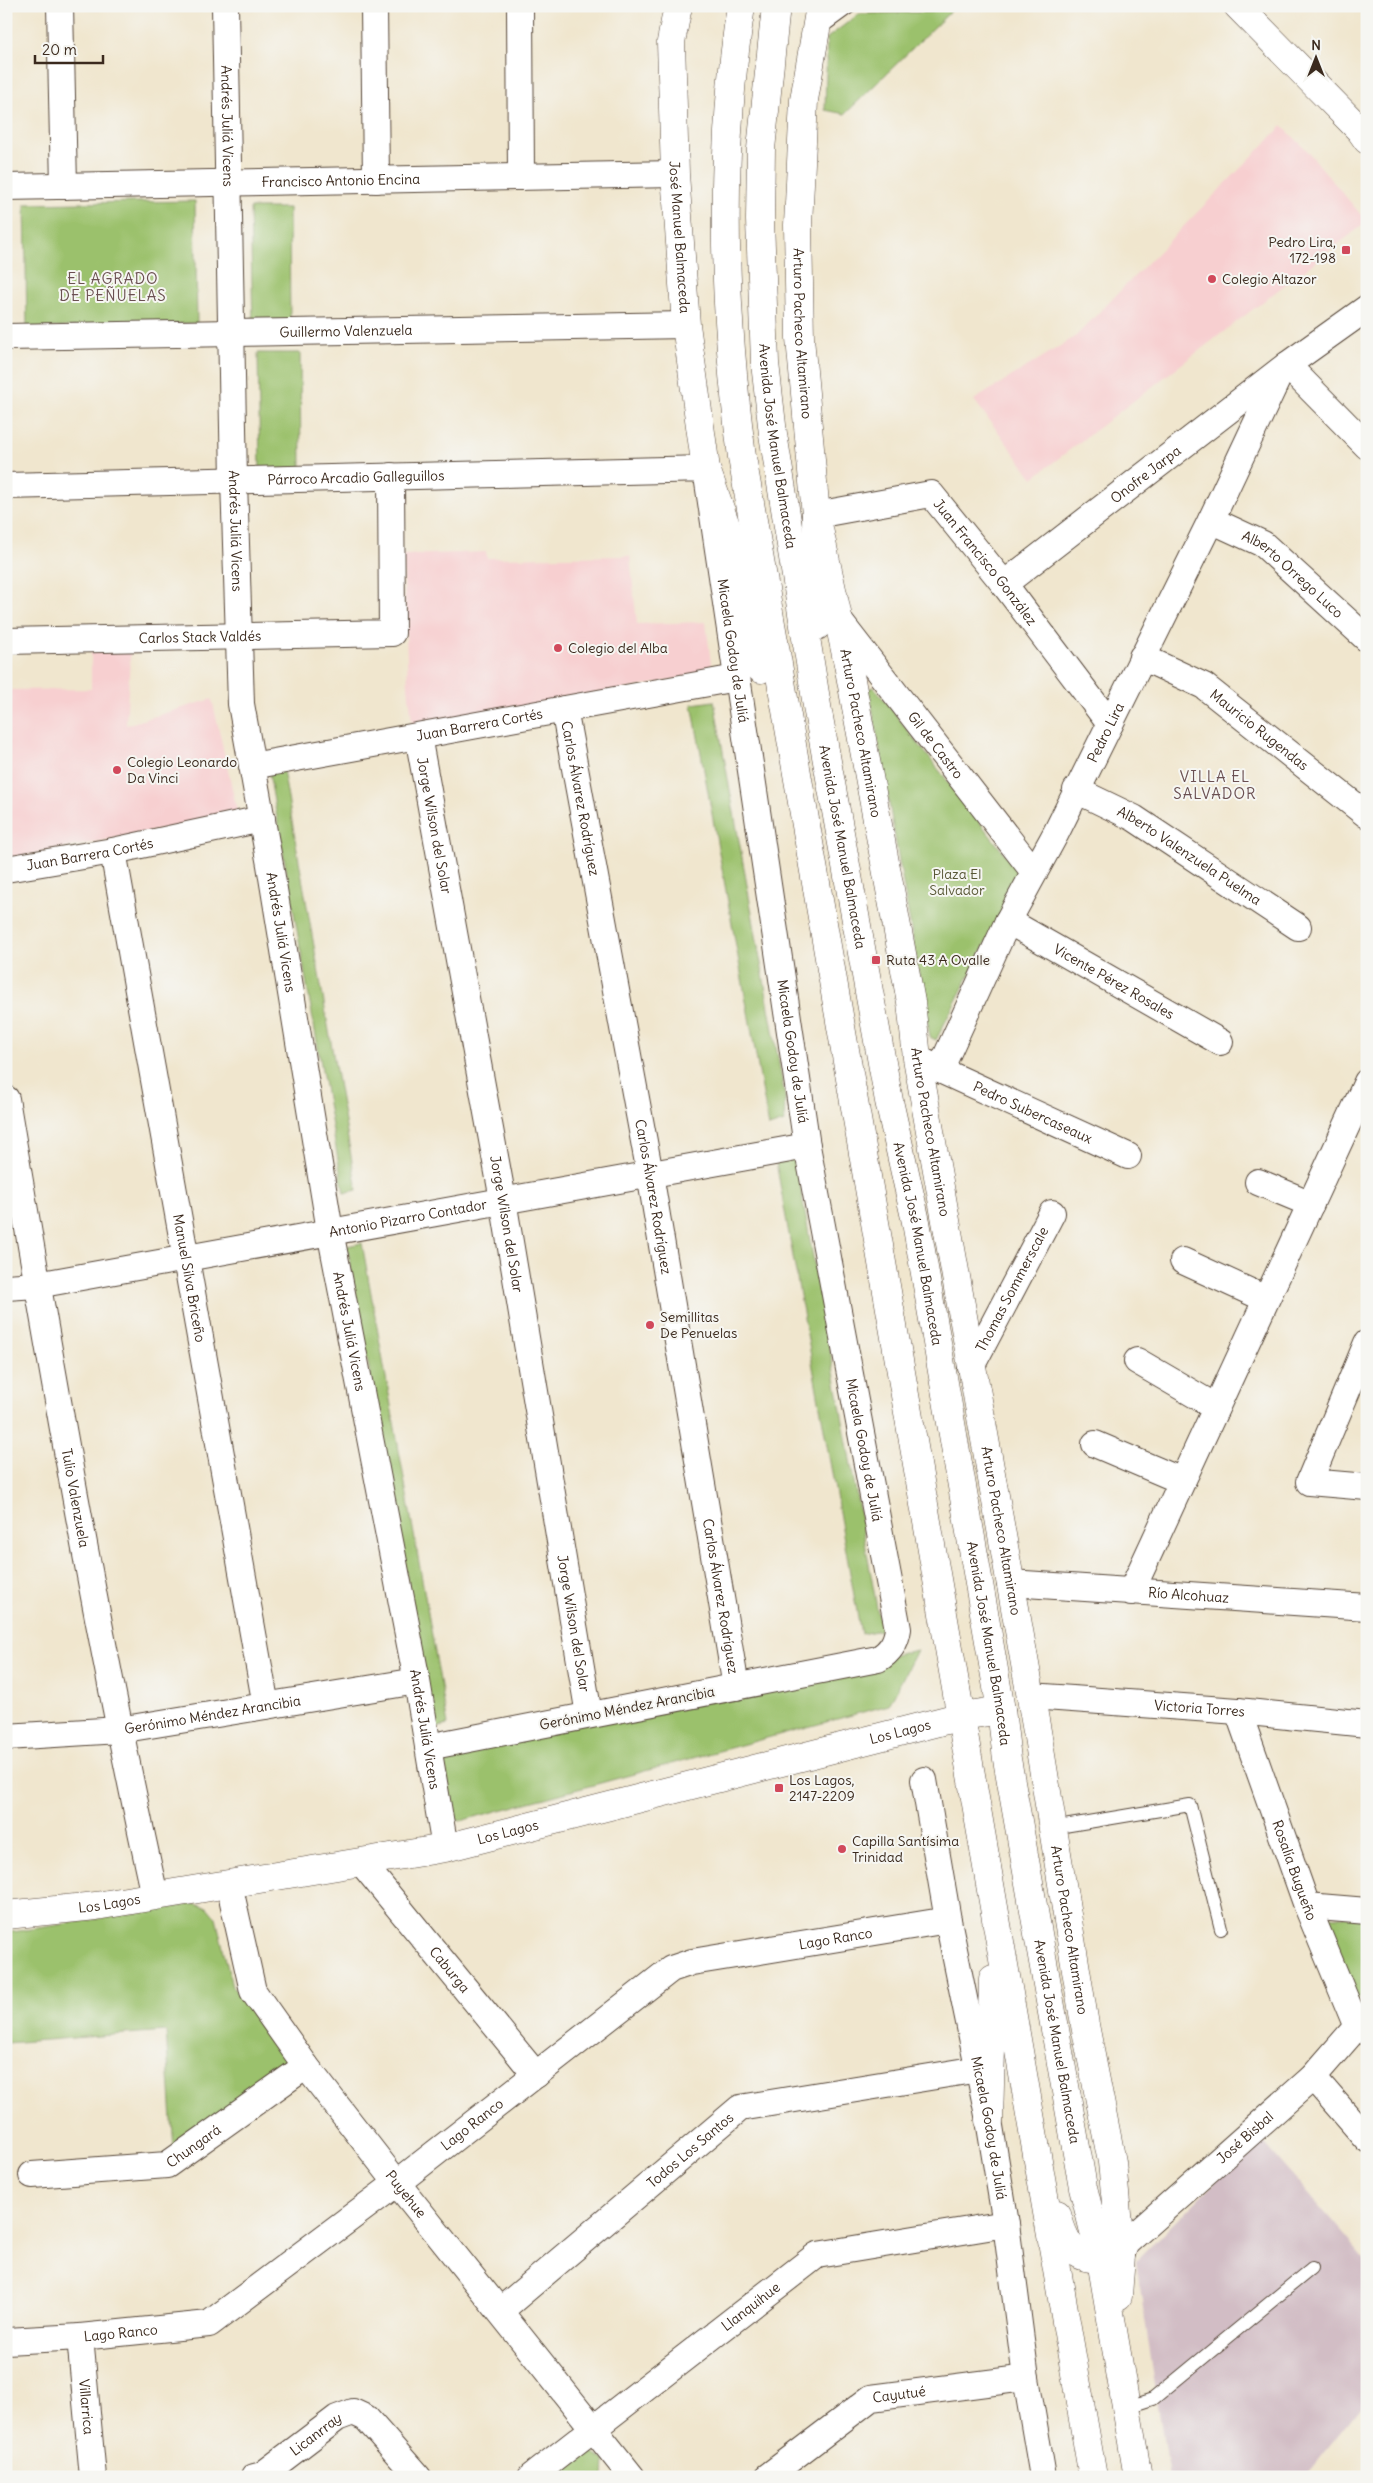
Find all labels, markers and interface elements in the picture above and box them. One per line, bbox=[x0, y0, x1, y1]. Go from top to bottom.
scale bar bbox=[35, 32, 102, 64]
north arrow bbox=[1290, 32, 1340, 82]
text: N bbox=[1311, 36, 1321, 54]
text: 20 m bbox=[42, 40, 77, 59]
street label: Andrés Juliá Vicens bbox=[217, 65, 237, 187]
street label: José Manuel Balmaceda bbox=[666, 161, 694, 314]
street label: Francisco Antonio Encina bbox=[261, 170, 420, 191]
place label: Pedro Lira, 172-198 bbox=[1268, 233, 1336, 267]
marker: Pedro Lira, 172-198 bbox=[1340, 244, 1352, 256]
street label: Arturo Pacheco Altamirano bbox=[789, 248, 816, 420]
district label: EL AGRADO DE PEÑUELAS bbox=[59, 269, 167, 305]
place label: Colegio Altazor bbox=[1222, 270, 1317, 288]
marker: Colegio Altazor bbox=[1206, 273, 1218, 285]
street label: Guillermo Valenzuela bbox=[279, 321, 413, 341]
street label: Avenida José Manuel Balmaceda bbox=[755, 343, 800, 550]
street label: Onofre Jarpa bbox=[1107, 442, 1184, 507]
street label: Párroco Arcadio Galleguillos bbox=[267, 466, 445, 489]
street label: Andrés Juliá Vicens bbox=[225, 470, 246, 592]
street label: Juan Francisco González bbox=[930, 495, 1041, 629]
street label: Alberto Orrego Luco bbox=[1239, 527, 1347, 622]
street label: Micaela Godoy de Juliá bbox=[713, 578, 753, 724]
street label: Carlos Stack Valdés bbox=[138, 627, 262, 647]
place label: Colegio del Alba bbox=[568, 639, 668, 657]
marker: Colegio del Alba bbox=[552, 642, 564, 654]
street label: Arturo Pacheco Altamirano bbox=[836, 647, 885, 819]
street label: Mauricio Rugendas bbox=[1206, 685, 1312, 774]
street label: Pedro Lira bbox=[1083, 700, 1128, 766]
street label: Juan Barrera Cortés bbox=[414, 704, 544, 745]
street label: Gil de Castro bbox=[904, 708, 968, 783]
street label: Carlos Álvarez Rodríguez bbox=[557, 720, 604, 878]
street label: Avenida José Manuel Balmaceda bbox=[815, 743, 870, 950]
place label: Colegio Leonardo Da Vinci bbox=[127, 753, 237, 787]
street label: Jorge Wilson del Solar bbox=[413, 756, 456, 896]
marker: Colegio Leonardo Da Vinci bbox=[111, 764, 123, 776]
district label: VILLA EL SALVADOR bbox=[1173, 767, 1257, 803]
street label: Alberto Valenzuela Puelma bbox=[1114, 802, 1265, 909]
street label: Juan Barrera Cortés bbox=[25, 834, 155, 874]
park label: Plaza El Salvador bbox=[929, 865, 985, 899]
street label: Andrés Juliá Vicens bbox=[262, 871, 300, 994]
street label: Vicente Pérez Rosales bbox=[1050, 940, 1178, 1023]
place label: Ruta 43 A Ovalle bbox=[886, 951, 990, 969]
marker: Ruta 43 A Ovalle bbox=[870, 954, 882, 966]
street label: Micaela Godoy de Juliá bbox=[773, 978, 813, 1125]
street label: Arturo Pacheco Altamirano bbox=[907, 1047, 954, 1218]
street label: Pedro Subercaseaux bbox=[970, 1077, 1095, 1148]
street label: Carlos Álvarez Rodríguez bbox=[631, 1118, 676, 1276]
street label: Avenida José Manuel Balmaceda bbox=[889, 1140, 946, 1347]
street label: Jorge Wilson del Solar bbox=[486, 1154, 527, 1294]
street label: Antonio Pizarro Contador bbox=[328, 1195, 489, 1241]
street label: Manuel Silva Briceño bbox=[169, 1213, 210, 1344]
street label: Thomas Sommerscale bbox=[972, 1223, 1052, 1355]
street label: Andrés Juliá Vicens bbox=[329, 1270, 370, 1393]
place label: Semillitas De Penuelas bbox=[660, 1308, 737, 1342]
marker: Semillitas De Penuelas bbox=[644, 1319, 656, 1331]
street label: Micaela Godoy de Juliá bbox=[842, 1377, 887, 1523]
street label: Arturo Pacheco Altamirano bbox=[977, 1445, 1025, 1617]
street label: Tulio Valenzuela bbox=[58, 1447, 93, 1549]
street label: Carlos Álvarez Rodríguez bbox=[699, 1517, 743, 1676]
street label: Avenida José Manuel Balmaceda bbox=[963, 1540, 1014, 1747]
street label: Jorge Wilson del Solar bbox=[553, 1554, 594, 1694]
street label: Río Alcohuaz bbox=[1148, 1583, 1230, 1607]
street label: Andrés Juliá Vicens bbox=[406, 1668, 444, 1791]
street label: Gerónimo Méndez Arancibia bbox=[538, 1682, 716, 1734]
street label: Gerónimo Méndez Arancibia bbox=[123, 1691, 302, 1738]
street label: Victoria Torres bbox=[1153, 1696, 1246, 1721]
street label: Los Lagos bbox=[868, 1715, 933, 1748]
place label: Los Lagos, 2147-2209 bbox=[789, 1771, 855, 1805]
marker: Los Lagos, 2147-2209 bbox=[773, 1782, 785, 1794]
street label: Los Lagos bbox=[475, 1816, 540, 1848]
street label: Rosalía Bugueño bbox=[1268, 1818, 1321, 1923]
place label: Capilla Santísima Trinidad bbox=[852, 1832, 959, 1866]
marker: Capilla Santísima Trinidad bbox=[836, 1843, 848, 1855]
street label: Arturo Pacheco Altamirano bbox=[1047, 1844, 1092, 2016]
street label: Los Lagos bbox=[77, 1890, 142, 1917]
street label: Lago Ranco bbox=[797, 1924, 874, 1953]
street label: Avenida José Manuel Balmaceda bbox=[1030, 1938, 1084, 2145]
street label: Caburga bbox=[425, 1943, 474, 1996]
street label: Micaela Godoy de Juliá bbox=[967, 2055, 1011, 2201]
street label: Lago Ranco bbox=[437, 2094, 507, 2154]
street label: Todos Los Santos bbox=[643, 2108, 737, 2192]
street label: José Bisbal bbox=[1213, 2108, 1277, 2167]
street label: Chungará bbox=[163, 2120, 224, 2172]
street label: Puyehue bbox=[382, 2167, 430, 2222]
street label: Llanquihue bbox=[718, 2278, 784, 2335]
street label: Lago Ranco bbox=[83, 2320, 159, 2346]
street label: Villarrica bbox=[75, 2378, 98, 2435]
street label: Cayutué bbox=[871, 2382, 927, 2407]
street label: Licanrray bbox=[286, 2408, 344, 2460]

